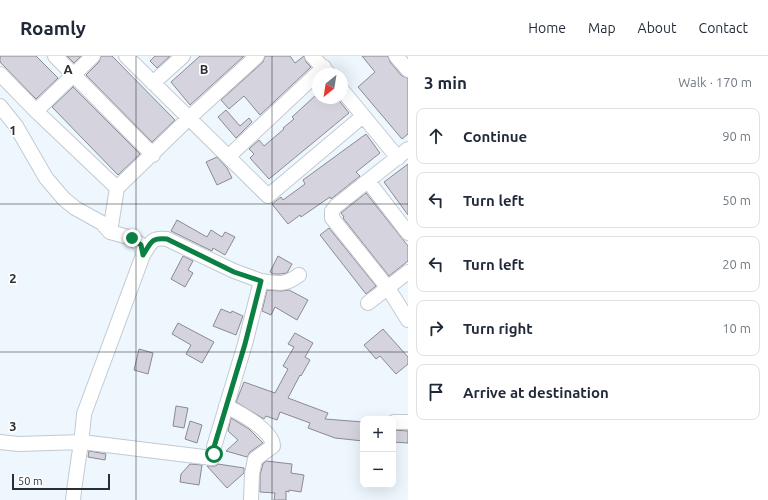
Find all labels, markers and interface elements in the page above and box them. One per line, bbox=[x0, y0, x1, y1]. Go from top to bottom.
text: Roamly bbox=[20, 17, 86, 39]
text: Home bbox=[528, 20, 566, 36]
text: Map bbox=[588, 20, 616, 36]
text: About bbox=[638, 20, 677, 36]
text: Contact bbox=[699, 20, 748, 36]
text: A bbox=[63, 62, 73, 76]
text: B bbox=[200, 62, 209, 76]
north arrow bbox=[312, 68, 348, 104]
text: 3 min bbox=[424, 73, 467, 92]
text: Walk · 170 m bbox=[678, 75, 752, 89]
text: 1 bbox=[9, 123, 17, 137]
icon: ahead bbox=[425, 125, 447, 147]
text: Continue bbox=[463, 128, 527, 145]
text: 90 m bbox=[722, 129, 751, 143]
icon: left bbox=[425, 189, 447, 211]
text: Turn left bbox=[463, 192, 524, 209]
text: 50 m bbox=[722, 193, 751, 207]
route end bbox=[123, 229, 141, 247]
icon: left bbox=[425, 253, 447, 275]
text: Turn left bbox=[463, 256, 524, 273]
text: 20 m bbox=[722, 257, 751, 271]
text: 2 bbox=[9, 271, 17, 285]
icon: right bbox=[425, 317, 447, 339]
text: Turn right bbox=[463, 320, 533, 337]
text: 10 m bbox=[722, 321, 751, 335]
icon: arrive bbox=[425, 381, 447, 403]
text: Arrive at destination bbox=[463, 384, 609, 401]
map controls bbox=[360, 416, 396, 488]
button: + bbox=[360, 416, 396, 452]
text: 3 bbox=[9, 419, 17, 433]
route start bbox=[205, 445, 223, 463]
button: − bbox=[360, 452, 396, 488]
scale bar bbox=[12, 472, 110, 491]
text: 50 m bbox=[18, 475, 42, 487]

